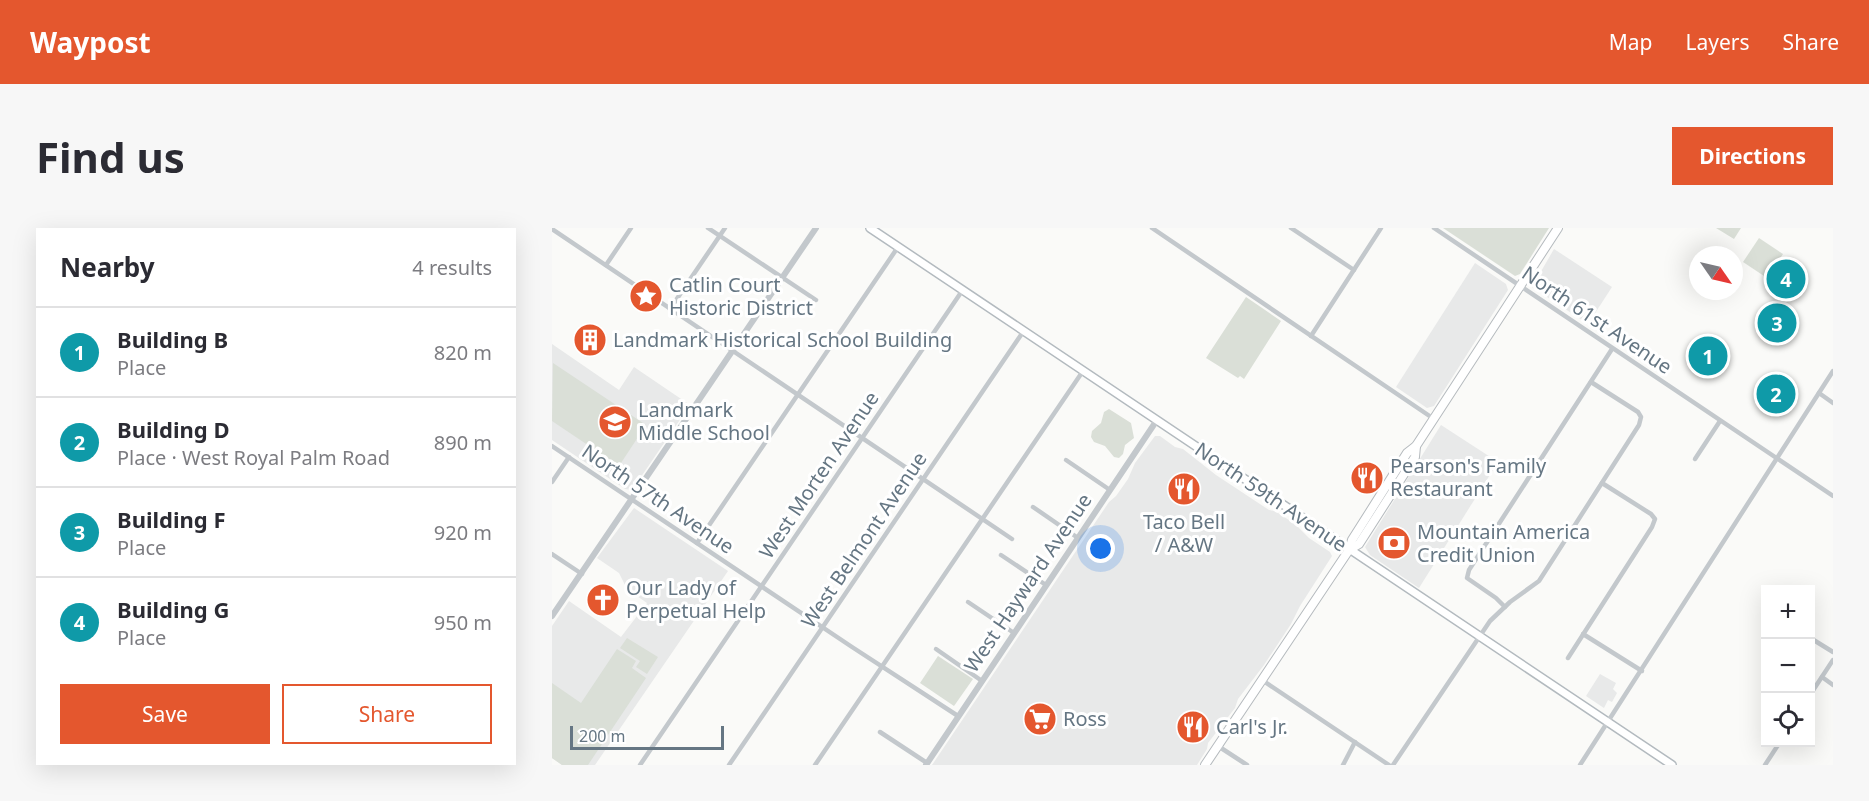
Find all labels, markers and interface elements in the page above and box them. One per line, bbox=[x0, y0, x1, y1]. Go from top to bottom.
text: Waypost bbox=[30, 23, 151, 61]
text: Map bbox=[1609, 28, 1653, 56]
text: Layers bbox=[1686, 28, 1750, 56]
text: Share bbox=[1783, 28, 1839, 56]
button: Directions bbox=[1672, 127, 1833, 185]
text: Find us bbox=[36, 128, 185, 185]
north arrow bbox=[1689, 246, 1743, 300]
text: Nearby bbox=[60, 249, 155, 285]
text: 4 results bbox=[412, 254, 492, 281]
pin: 4 bbox=[1766, 256, 1806, 302]
street label: North 61st Avenue bbox=[1517, 259, 1678, 380]
place label: Catlin Court Historic District bbox=[669, 271, 813, 321]
place icon: Catlin Court Historic District bbox=[628, 278, 664, 314]
pin: 3 bbox=[1758, 300, 1796, 346]
building icon: Landmark Historical School Building bbox=[572, 322, 608, 358]
text: Building B bbox=[117, 324, 228, 354]
place label: Landmark Historical School Building bbox=[613, 326, 952, 353]
pin: 1 bbox=[1688, 334, 1728, 378]
text: 1 bbox=[74, 339, 85, 366]
text: 820 m bbox=[434, 339, 492, 366]
text: Place bbox=[117, 354, 166, 381]
pin: 2 bbox=[1756, 372, 1796, 416]
street label: West Morten Avenue bbox=[753, 386, 885, 564]
place label: Landmark Middle School bbox=[638, 396, 770, 446]
school or university icon: Landmark Middle School bbox=[597, 404, 633, 440]
text: Building D bbox=[117, 414, 230, 444]
text: 2 bbox=[74, 429, 85, 456]
text: 890 m bbox=[434, 429, 492, 456]
street label: North 59th Avenue bbox=[1190, 436, 1353, 558]
street label: North 57th Avenue bbox=[577, 438, 740, 560]
text: Place · West Royal Palm Road bbox=[117, 444, 390, 471]
street label: West Belmont Avenue bbox=[795, 446, 933, 633]
place label: Pearson's Family Restaurant bbox=[1390, 452, 1547, 502]
restaurant icon: Pearson's Family Restaurant bbox=[1349, 460, 1385, 496]
restaurant icon: Taco Bell / A&W bbox=[1166, 471, 1202, 507]
street label: West Hayward Avenue bbox=[958, 488, 1098, 677]
text: Building F bbox=[117, 504, 226, 534]
place label: Taco Bell / A&W bbox=[1143, 508, 1225, 558]
place label: Mountain America Credit Union bbox=[1417, 518, 1590, 568]
text: 3 bbox=[74, 519, 85, 546]
text: 920 m bbox=[434, 519, 492, 546]
bank icon: Mountain America Credit Union bbox=[1376, 525, 1412, 561]
text: Place bbox=[117, 534, 166, 561]
your location bbox=[1086, 534, 1115, 563]
place label: Our Lady of Perpetual Help bbox=[626, 574, 766, 624]
church icon: Our Lady of Perpetual Help bbox=[585, 582, 621, 618]
map controls bbox=[1761, 585, 1815, 747]
button: + bbox=[1761, 585, 1815, 639]
text: Building G bbox=[117, 594, 229, 624]
text: 4 bbox=[74, 609, 85, 636]
text: 950 m bbox=[434, 609, 492, 636]
text: Place bbox=[117, 624, 166, 651]
button: − bbox=[1761, 639, 1815, 693]
button: Save bbox=[60, 684, 270, 744]
button: Share bbox=[282, 684, 492, 744]
button: locate bbox=[1761, 693, 1815, 747]
supermarket icon: Ross bbox=[1022, 701, 1058, 737]
place label: Ross bbox=[1063, 705, 1107, 732]
restaurant icon: Carl's Jr. bbox=[1175, 709, 1211, 745]
place label: Carl's Jr. bbox=[1216, 713, 1288, 740]
scale bar bbox=[570, 723, 724, 750]
text: 200 m bbox=[579, 725, 626, 747]

